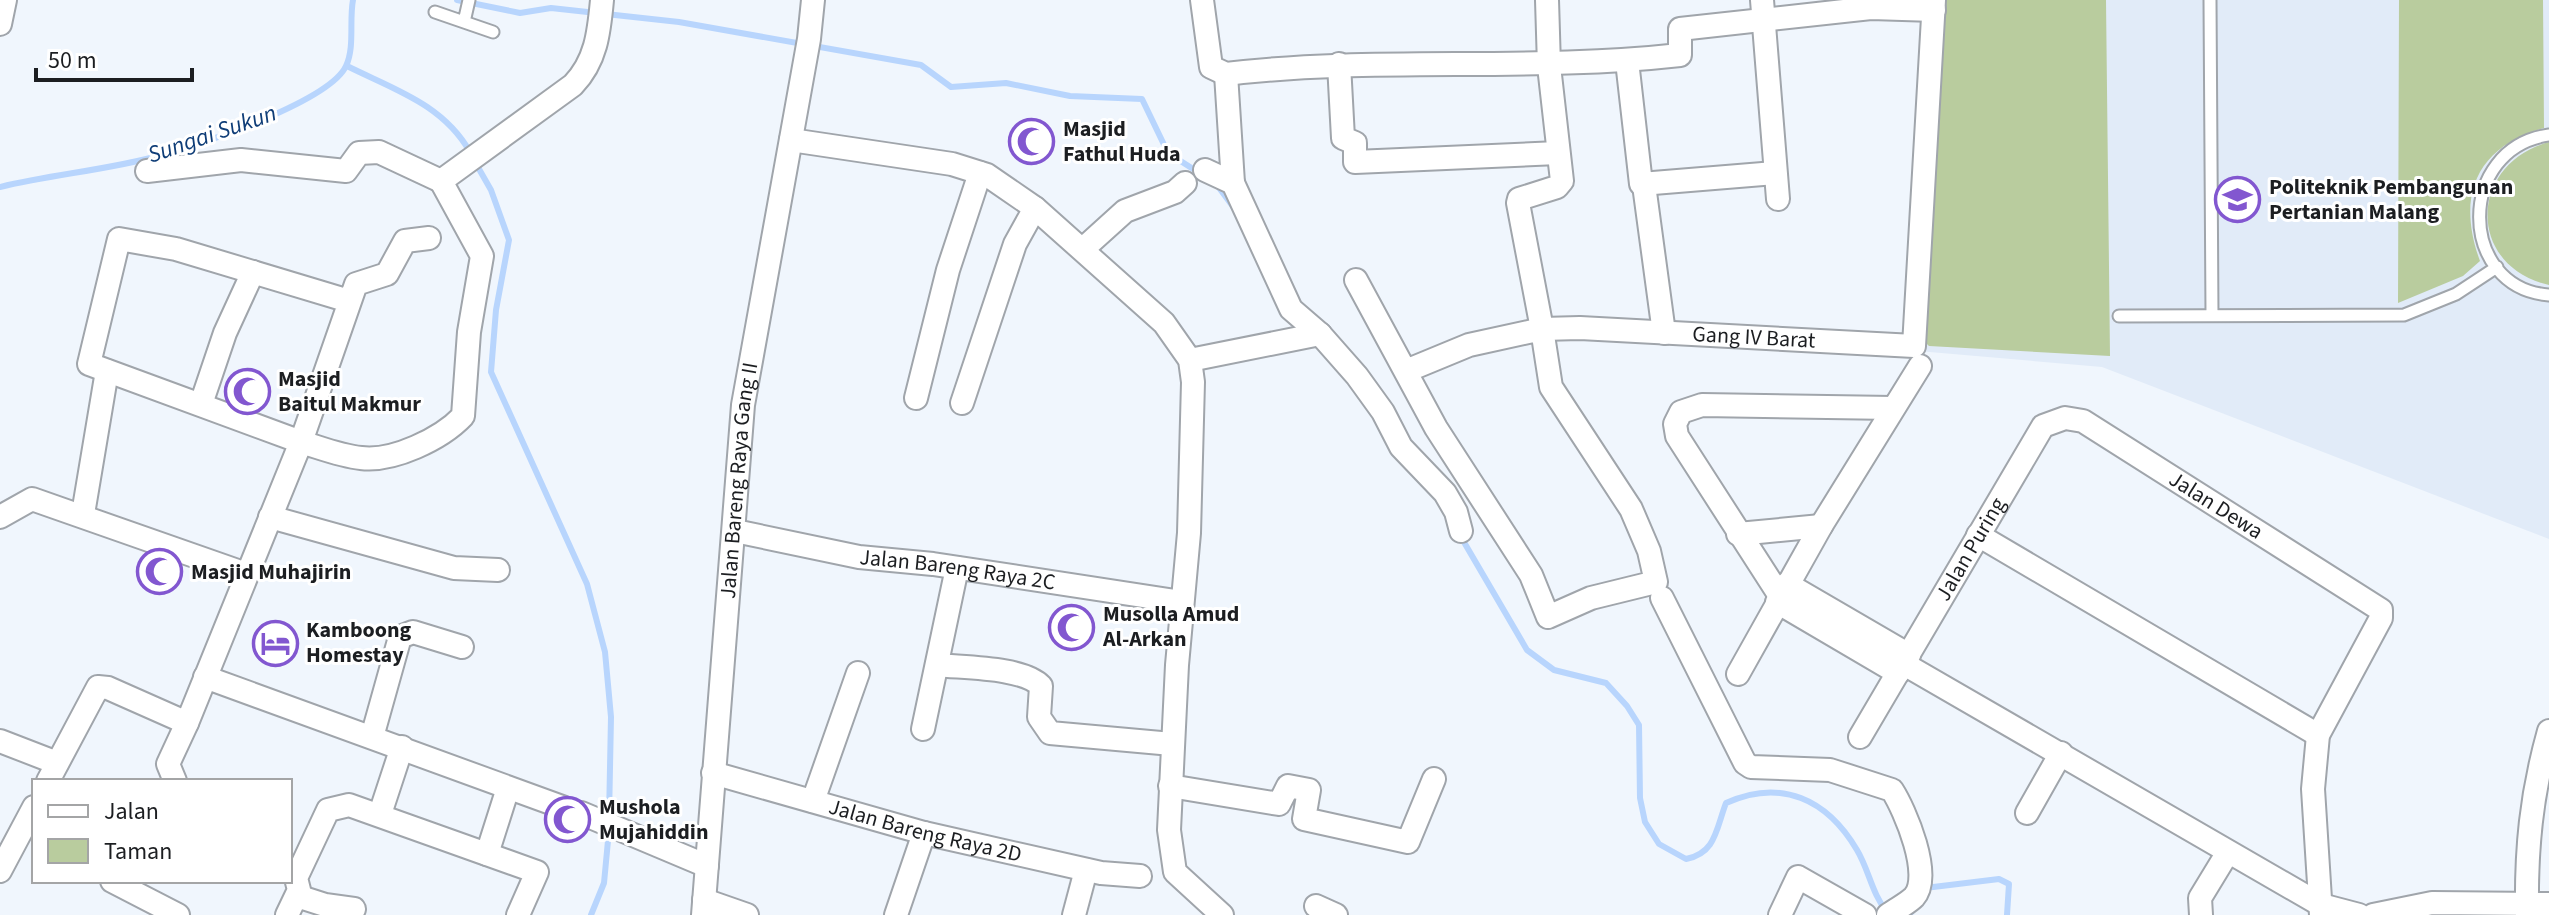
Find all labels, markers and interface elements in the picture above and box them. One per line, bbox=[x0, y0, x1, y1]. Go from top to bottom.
scale bar bbox=[36, 32, 192, 82]
text: 50 m bbox=[48, 43, 97, 78]
water label: Sungai Sukun bbox=[143, 96, 281, 172]
place label: Masjid Fathul Huda bbox=[1063, 113, 1181, 170]
mosque icon: Masjid Fathul Huda bbox=[1008, 118, 1056, 166]
place label: Politeknik Pembangunan Pertanian Malang bbox=[2269, 171, 2513, 228]
school or university icon: Politeknik Pembangunan Pertanian Malang bbox=[2214, 176, 2262, 224]
street label: Gang IV Barat bbox=[1692, 318, 1817, 357]
street label: Jalan Bareng Raya Gang II bbox=[712, 360, 766, 600]
place label: Masjid Baitul Makmur bbox=[278, 363, 421, 420]
mosque icon: Masjid Baitul Makmur bbox=[223, 368, 271, 416]
street label: Jalan Dewa bbox=[2163, 463, 2269, 547]
street label: Jalan Puring bbox=[1927, 491, 2014, 607]
street label: Jalan Bareng Raya 2C bbox=[858, 541, 1058, 598]
mosque icon: Masjid Muhajirin bbox=[136, 548, 184, 596]
place label: Masjid Muhajirin bbox=[191, 556, 351, 588]
place label: Musolla Amud Al-Arkan bbox=[1102, 598, 1239, 655]
mosque icon: Musolla Amud Al-Arkan bbox=[1048, 603, 1096, 651]
place label: Kamboong Homestay bbox=[306, 614, 412, 671]
hotel icon: Kamboong Homestay bbox=[251, 619, 299, 667]
legend bbox=[32, 779, 292, 883]
place label: Mushola Mujahiddin bbox=[599, 791, 708, 848]
street label: Jalan Bareng Raya 2D bbox=[825, 791, 1025, 871]
text: Jalan bbox=[104, 794, 159, 829]
mosque icon: Mushola Mujahiddin bbox=[544, 796, 592, 844]
text: Taman bbox=[104, 834, 172, 869]

